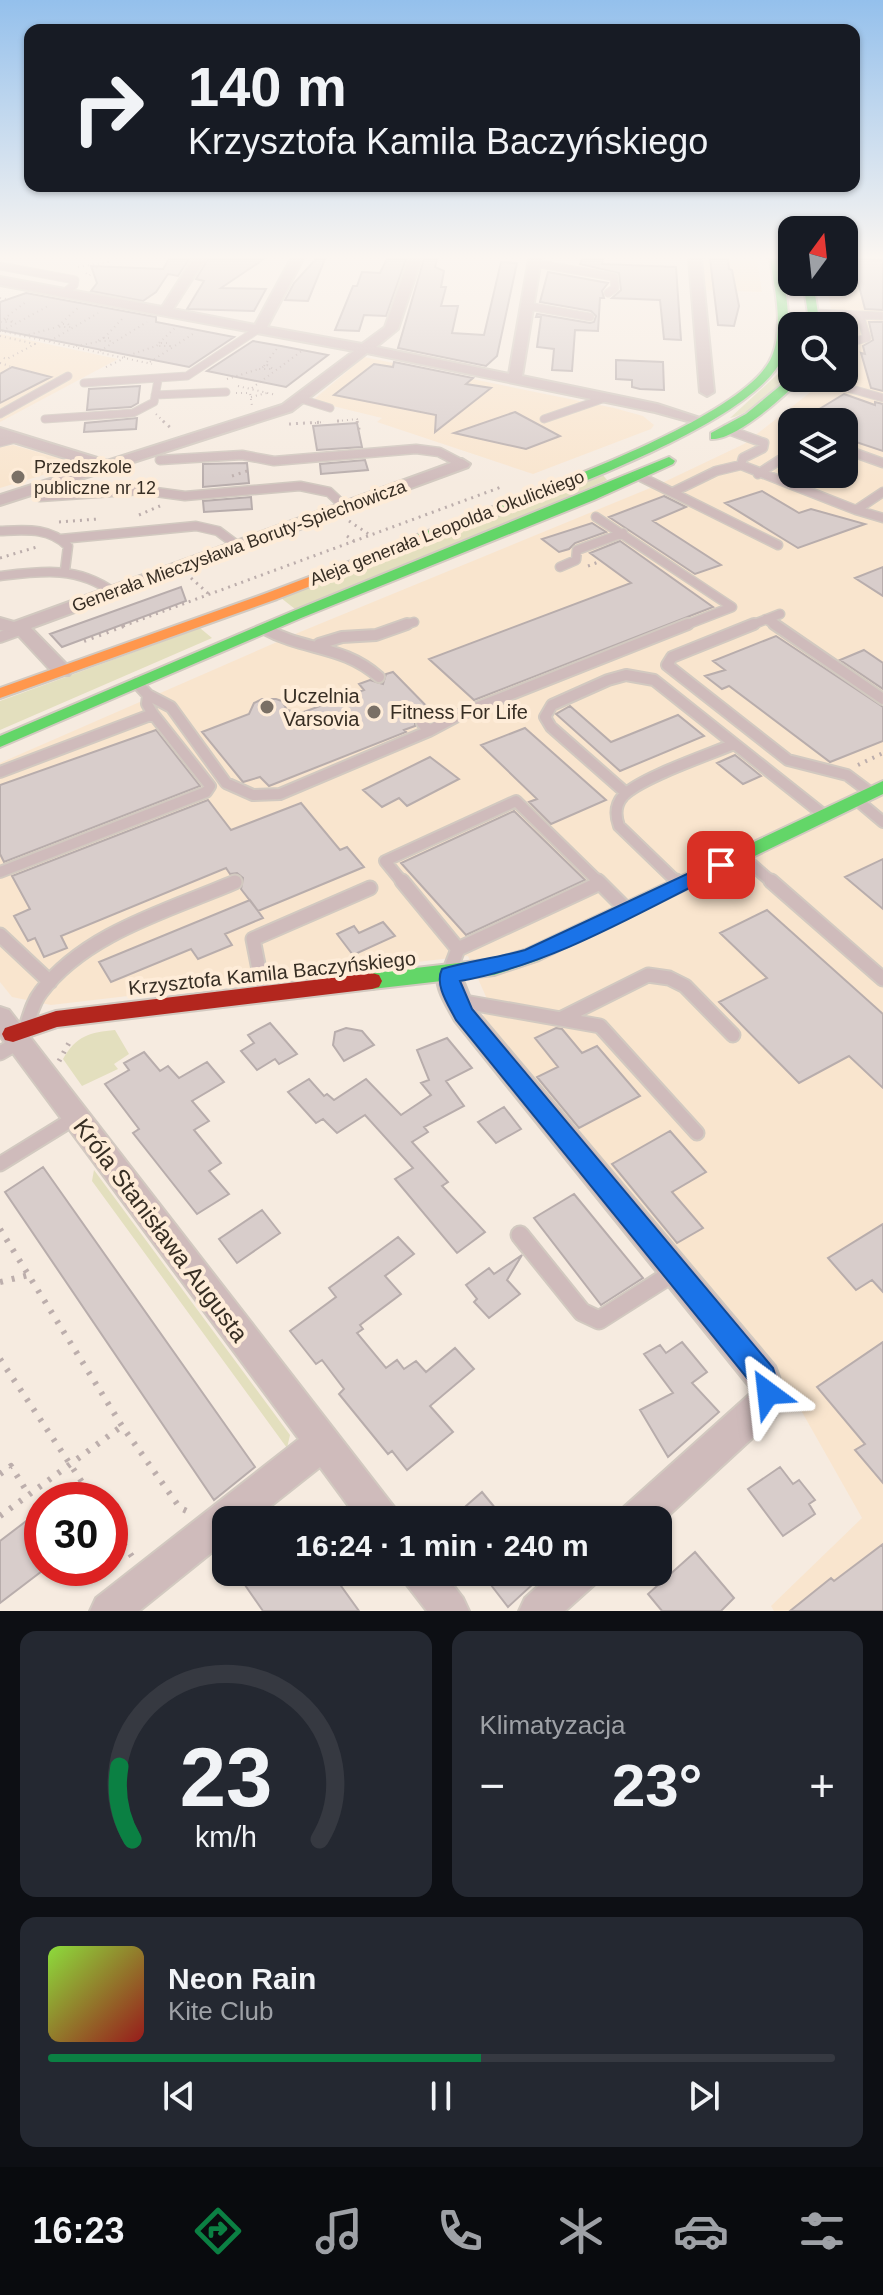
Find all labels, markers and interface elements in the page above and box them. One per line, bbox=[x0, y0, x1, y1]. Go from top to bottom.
text: 140 m bbox=[188, 55, 347, 118]
icon: right bbox=[56, 56, 160, 160]
text: Krzysztofa Kamila Baczyńskiego bbox=[188, 121, 708, 162]
north arrow bbox=[778, 216, 858, 296]
map controls bbox=[778, 216, 858, 488]
button: search bbox=[778, 312, 858, 392]
button: layers bbox=[778, 408, 858, 488]
place label: Przedszkole publiczne nr 12 bbox=[34, 457, 156, 498]
street label: Aleja generała Leopolda Okulickiego bbox=[307, 466, 587, 590]
marker: Przedszkole publiczne nr 12 bbox=[9, 468, 27, 486]
street label: Generała Mieczysława Boruty-Spiechowicza bbox=[69, 476, 410, 616]
place label: Uczelnia Varsovia bbox=[283, 685, 361, 730]
marker: Uczelnia Varsovia bbox=[258, 698, 276, 716]
place label: Fitness For Life bbox=[390, 701, 528, 723]
marker: Fitness For Life bbox=[365, 703, 383, 721]
pin bbox=[687, 831, 755, 899]
icon: arrive bbox=[699, 843, 743, 887]
street label: Krzysztofa Kamila Baczyńskiego bbox=[127, 947, 417, 999]
street label: Króla Stanisława Augusta bbox=[68, 1113, 254, 1347]
position arrow bbox=[726, 1351, 810, 1435]
speed limit sign: 30 bbox=[24, 1482, 128, 1586]
text: 16:24 · 1 min · 240 m bbox=[295, 1529, 589, 1562]
text: Klimatyzacja bbox=[480, 1710, 625, 1740]
text: 23 bbox=[179, 1731, 272, 1824]
text: 23° bbox=[612, 1752, 703, 1819]
text: − bbox=[480, 1761, 505, 1810]
text: + bbox=[809, 1761, 835, 1810]
text: km/h bbox=[195, 1821, 257, 1853]
text: Neon Rain bbox=[168, 1962, 316, 1995]
text: Kite Club bbox=[168, 1996, 274, 2026]
icon: previous bbox=[157, 2074, 201, 2118]
icon: pause bbox=[419, 2074, 463, 2118]
icon: next bbox=[682, 2074, 726, 2118]
icon: directions bbox=[190, 2203, 246, 2259]
icon: music bbox=[311, 2203, 367, 2259]
icon: phone bbox=[432, 2203, 488, 2259]
icon: climate bbox=[553, 2203, 609, 2259]
icon: car bbox=[673, 2203, 729, 2259]
icon: filters bbox=[794, 2203, 850, 2259]
text: 16:23 bbox=[32, 2210, 125, 2251]

